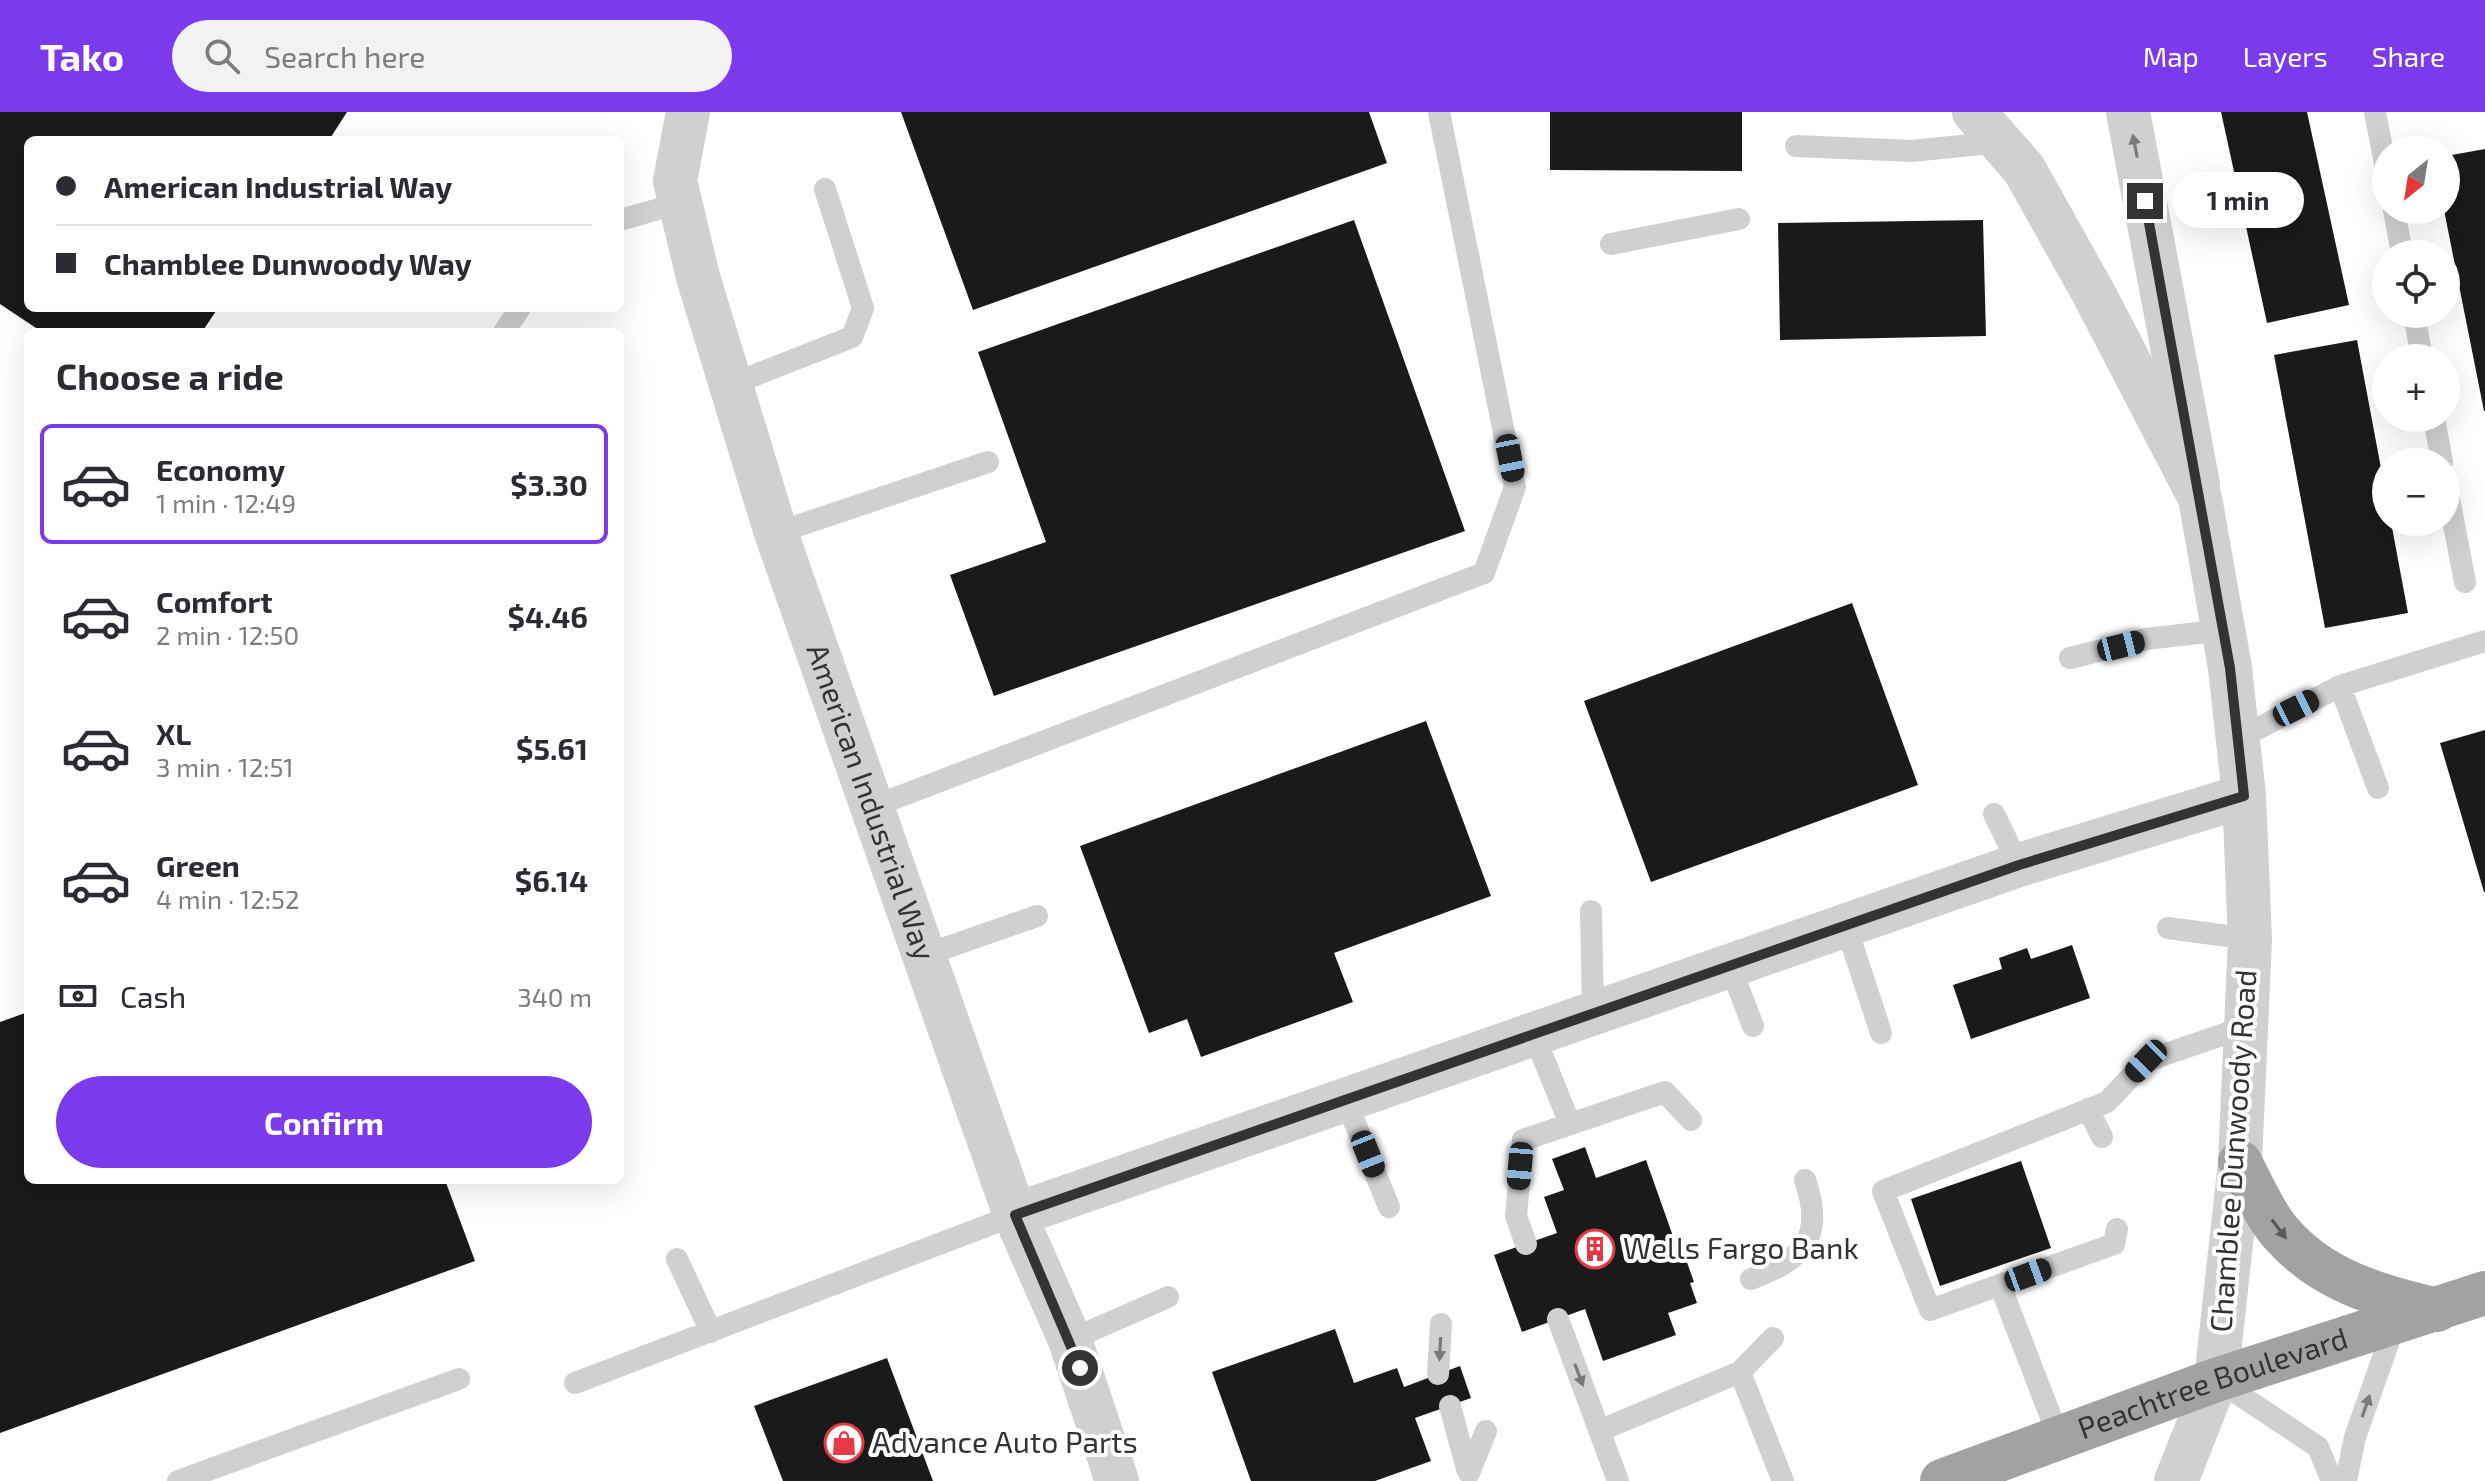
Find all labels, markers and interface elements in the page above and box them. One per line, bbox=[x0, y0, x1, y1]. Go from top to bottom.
search box bbox=[172, 20, 732, 92]
text: Tako bbox=[40, 33, 124, 79]
icon: search bbox=[200, 34, 244, 78]
text: Search here bbox=[264, 38, 425, 74]
text: Map bbox=[2143, 39, 2199, 73]
text: Layers bbox=[2243, 39, 2328, 73]
text: Share bbox=[2372, 39, 2445, 73]
one-way arrow bbox=[2128, 134, 2140, 159]
north arrow bbox=[2372, 136, 2460, 224]
map controls bbox=[2372, 136, 2460, 536]
text: American Industrial Way bbox=[104, 168, 452, 204]
callout: 1 min bbox=[2173, 173, 2305, 229]
route end bbox=[2127, 183, 2163, 219]
text: 1 min bbox=[2207, 184, 2269, 215]
button: locate bbox=[2372, 240, 2460, 328]
text: Chamblee Dunwoody Way bbox=[104, 245, 472, 281]
button: + bbox=[2372, 344, 2460, 432]
text: Choose a ride bbox=[56, 354, 284, 397]
car bbox=[1494, 432, 1526, 484]
icon: car bbox=[60, 448, 132, 520]
button: − bbox=[2372, 448, 2460, 536]
text: Economy bbox=[156, 451, 285, 487]
text: $3.30 bbox=[510, 466, 588, 502]
text: 1 min · 12:49 bbox=[156, 487, 296, 518]
icon: car bbox=[60, 580, 132, 652]
text: Comfort bbox=[156, 583, 273, 619]
text: $4.46 bbox=[507, 598, 588, 634]
text: 2 min · 12:50 bbox=[156, 619, 299, 650]
car bbox=[2095, 629, 2147, 663]
street label: American Industrial Way bbox=[800, 639, 944, 965]
car bbox=[2269, 686, 2323, 730]
icon: car bbox=[60, 712, 132, 784]
text: XL bbox=[156, 715, 191, 751]
text: $5.61 bbox=[516, 730, 588, 766]
text: 3 min · 12:51 bbox=[156, 751, 294, 782]
icon: car bbox=[60, 844, 132, 916]
text: Green bbox=[156, 847, 240, 883]
text: $6.14 bbox=[515, 862, 588, 898]
text: 4 min · 12:52 bbox=[156, 883, 300, 914]
street label: Chamblee Dunwoody Road bbox=[2201, 968, 2263, 1333]
icon: cash bbox=[56, 974, 100, 1018]
text: Cash bbox=[120, 978, 186, 1014]
text: 340 m bbox=[517, 981, 592, 1012]
car bbox=[2121, 1035, 2171, 1087]
button: Confirm bbox=[56, 1076, 592, 1168]
car bbox=[1348, 1127, 1388, 1181]
car bbox=[1506, 1141, 1534, 1191]
one-way arrow bbox=[2271, 1219, 2287, 1239]
building icon: Wells Fargo Bank bbox=[1574, 1228, 1616, 1270]
place label: Wells Fargo Bank bbox=[1623, 1229, 1859, 1265]
car bbox=[2001, 1256, 2055, 1294]
street label: Peachtree Boulevard bbox=[2072, 1319, 2352, 1445]
one-way arrow bbox=[1433, 1337, 1446, 1362]
route start bbox=[1062, 1350, 1098, 1386]
one-way arrow bbox=[1573, 1363, 1586, 1387]
one-way arrow bbox=[2361, 1394, 2373, 1418]
shop icon: Advance Auto Parts bbox=[823, 1422, 865, 1464]
place label: Advance Auto Parts bbox=[872, 1423, 1138, 1459]

